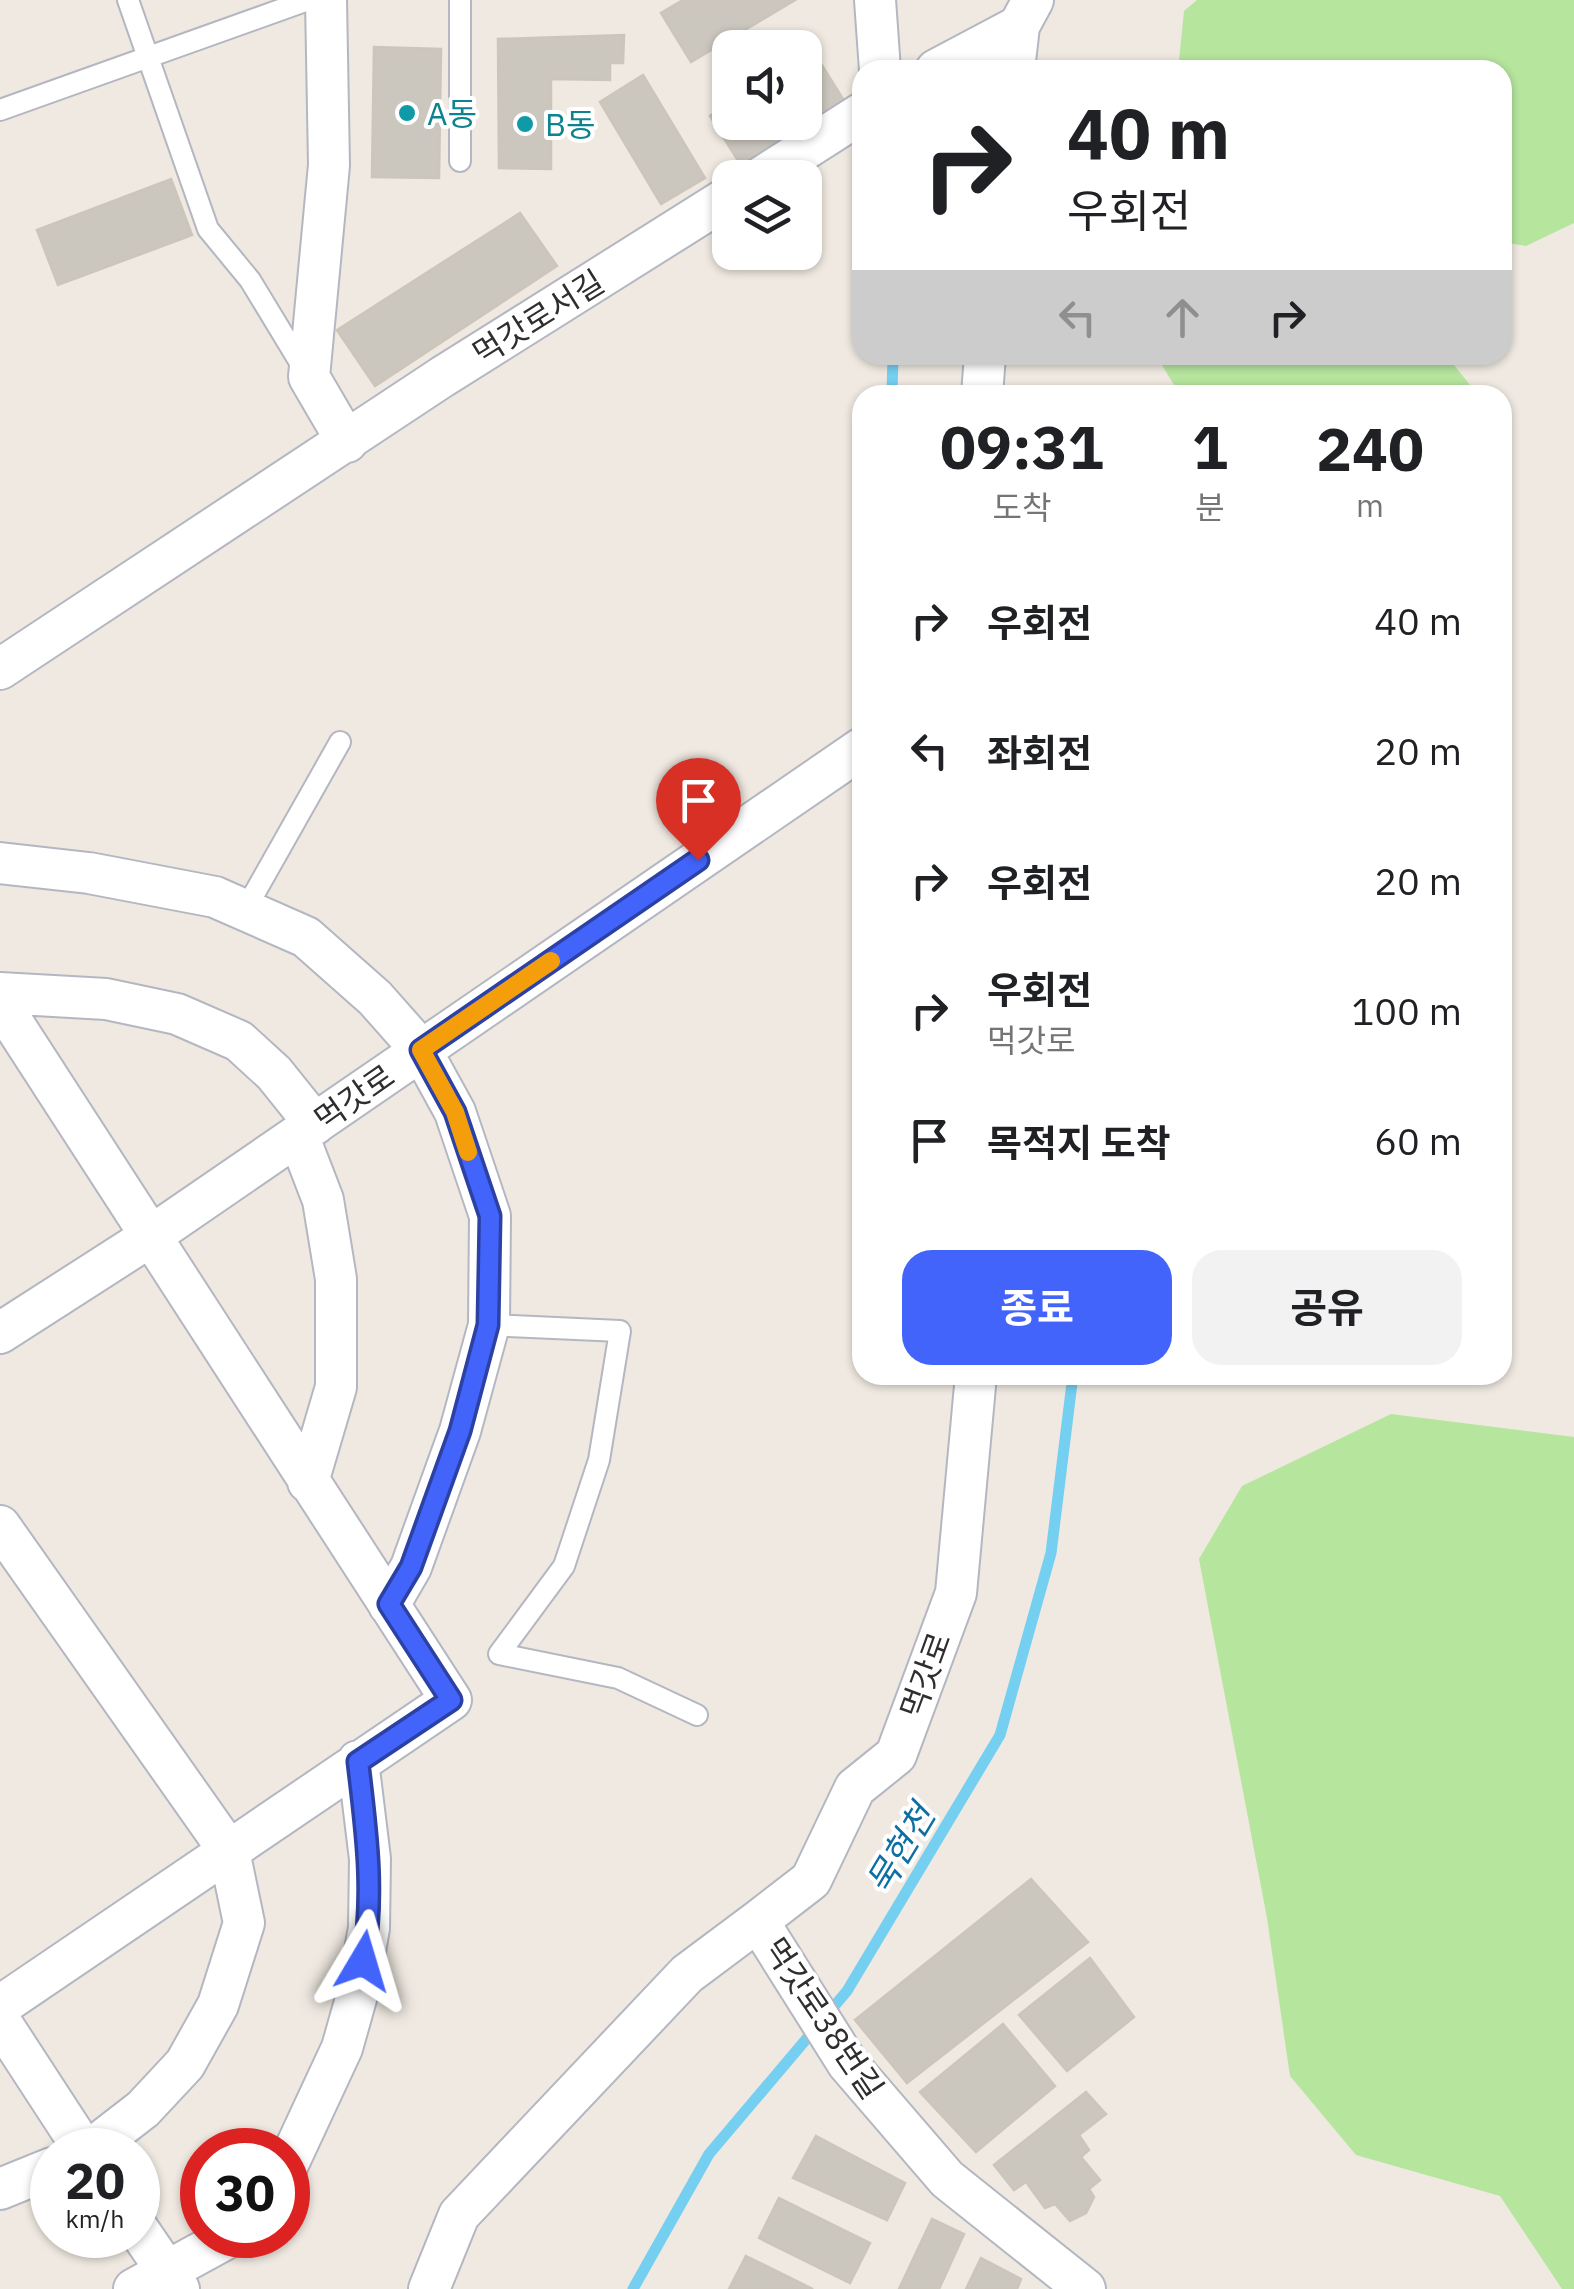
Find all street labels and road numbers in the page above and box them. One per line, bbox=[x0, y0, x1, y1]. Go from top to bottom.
street label: 먹갓로서길 bbox=[464, 260, 612, 374]
street label: 먹갓로 bbox=[306, 1054, 402, 1140]
street label: 먹갓로 bbox=[890, 1626, 960, 1724]
street label: 먹갓로38번길 bbox=[755, 1929, 893, 2107]

